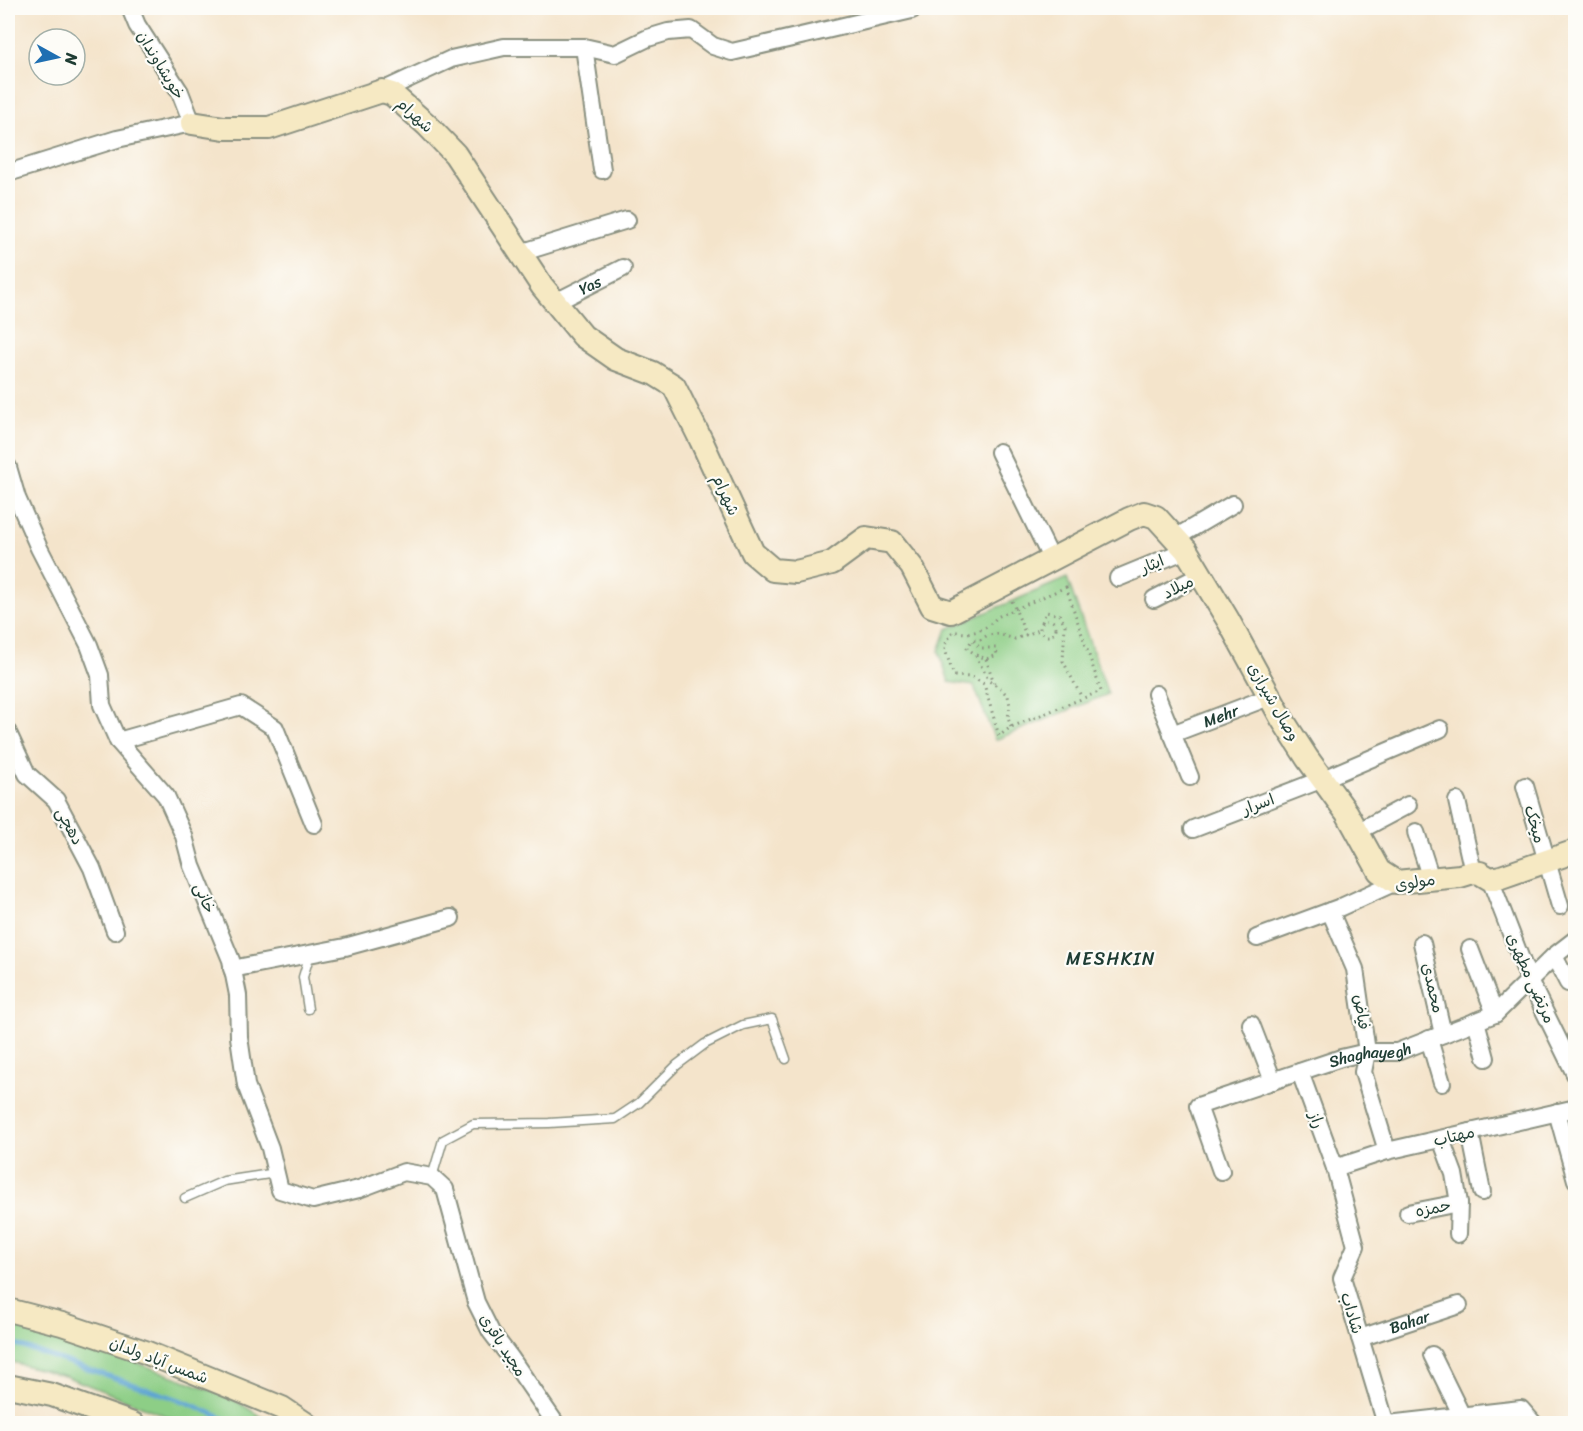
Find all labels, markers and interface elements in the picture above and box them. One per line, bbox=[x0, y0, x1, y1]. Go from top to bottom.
street label: خویشاوندان bbox=[129, 25, 193, 105]
north arrow bbox=[27, 27, 87, 87]
text: N bbox=[56, 51, 87, 67]
street label: شهرام bbox=[389, 90, 441, 140]
street label: Yas bbox=[573, 266, 607, 303]
street label: شهرام bbox=[704, 469, 748, 521]
street label: ایثار bbox=[1134, 546, 1168, 583]
street label: میلاد bbox=[1157, 567, 1199, 607]
street label: وصال شیرازی bbox=[1240, 657, 1308, 747]
street label: Mehr bbox=[1198, 695, 1244, 735]
street label: اسرار bbox=[1236, 785, 1279, 824]
street label: میخک bbox=[1516, 801, 1554, 847]
street label: دهچی bbox=[48, 802, 92, 850]
street label: مولوی bbox=[1393, 865, 1437, 899]
street label: خانی bbox=[186, 878, 224, 918]
street label: مرتضی مطهری bbox=[1498, 928, 1564, 1028]
district label: MESHKIN bbox=[1066, 943, 1156, 975]
street label: محمدی bbox=[1413, 960, 1453, 1016]
street label: فیاض bbox=[1345, 992, 1379, 1032]
street label: Shaghayegh bbox=[1324, 1033, 1416, 1076]
street label: راز bbox=[1300, 1106, 1333, 1133]
street label: مهتاب bbox=[1430, 1117, 1478, 1155]
street label: حمزه bbox=[1413, 1190, 1453, 1226]
street label: شاداب bbox=[1332, 1288, 1372, 1338]
street label: Bahar bbox=[1385, 1301, 1435, 1342]
street label: مجید باقری bbox=[471, 1307, 535, 1383]
street label: شمس آباد ولدان bbox=[105, 1328, 213, 1392]

